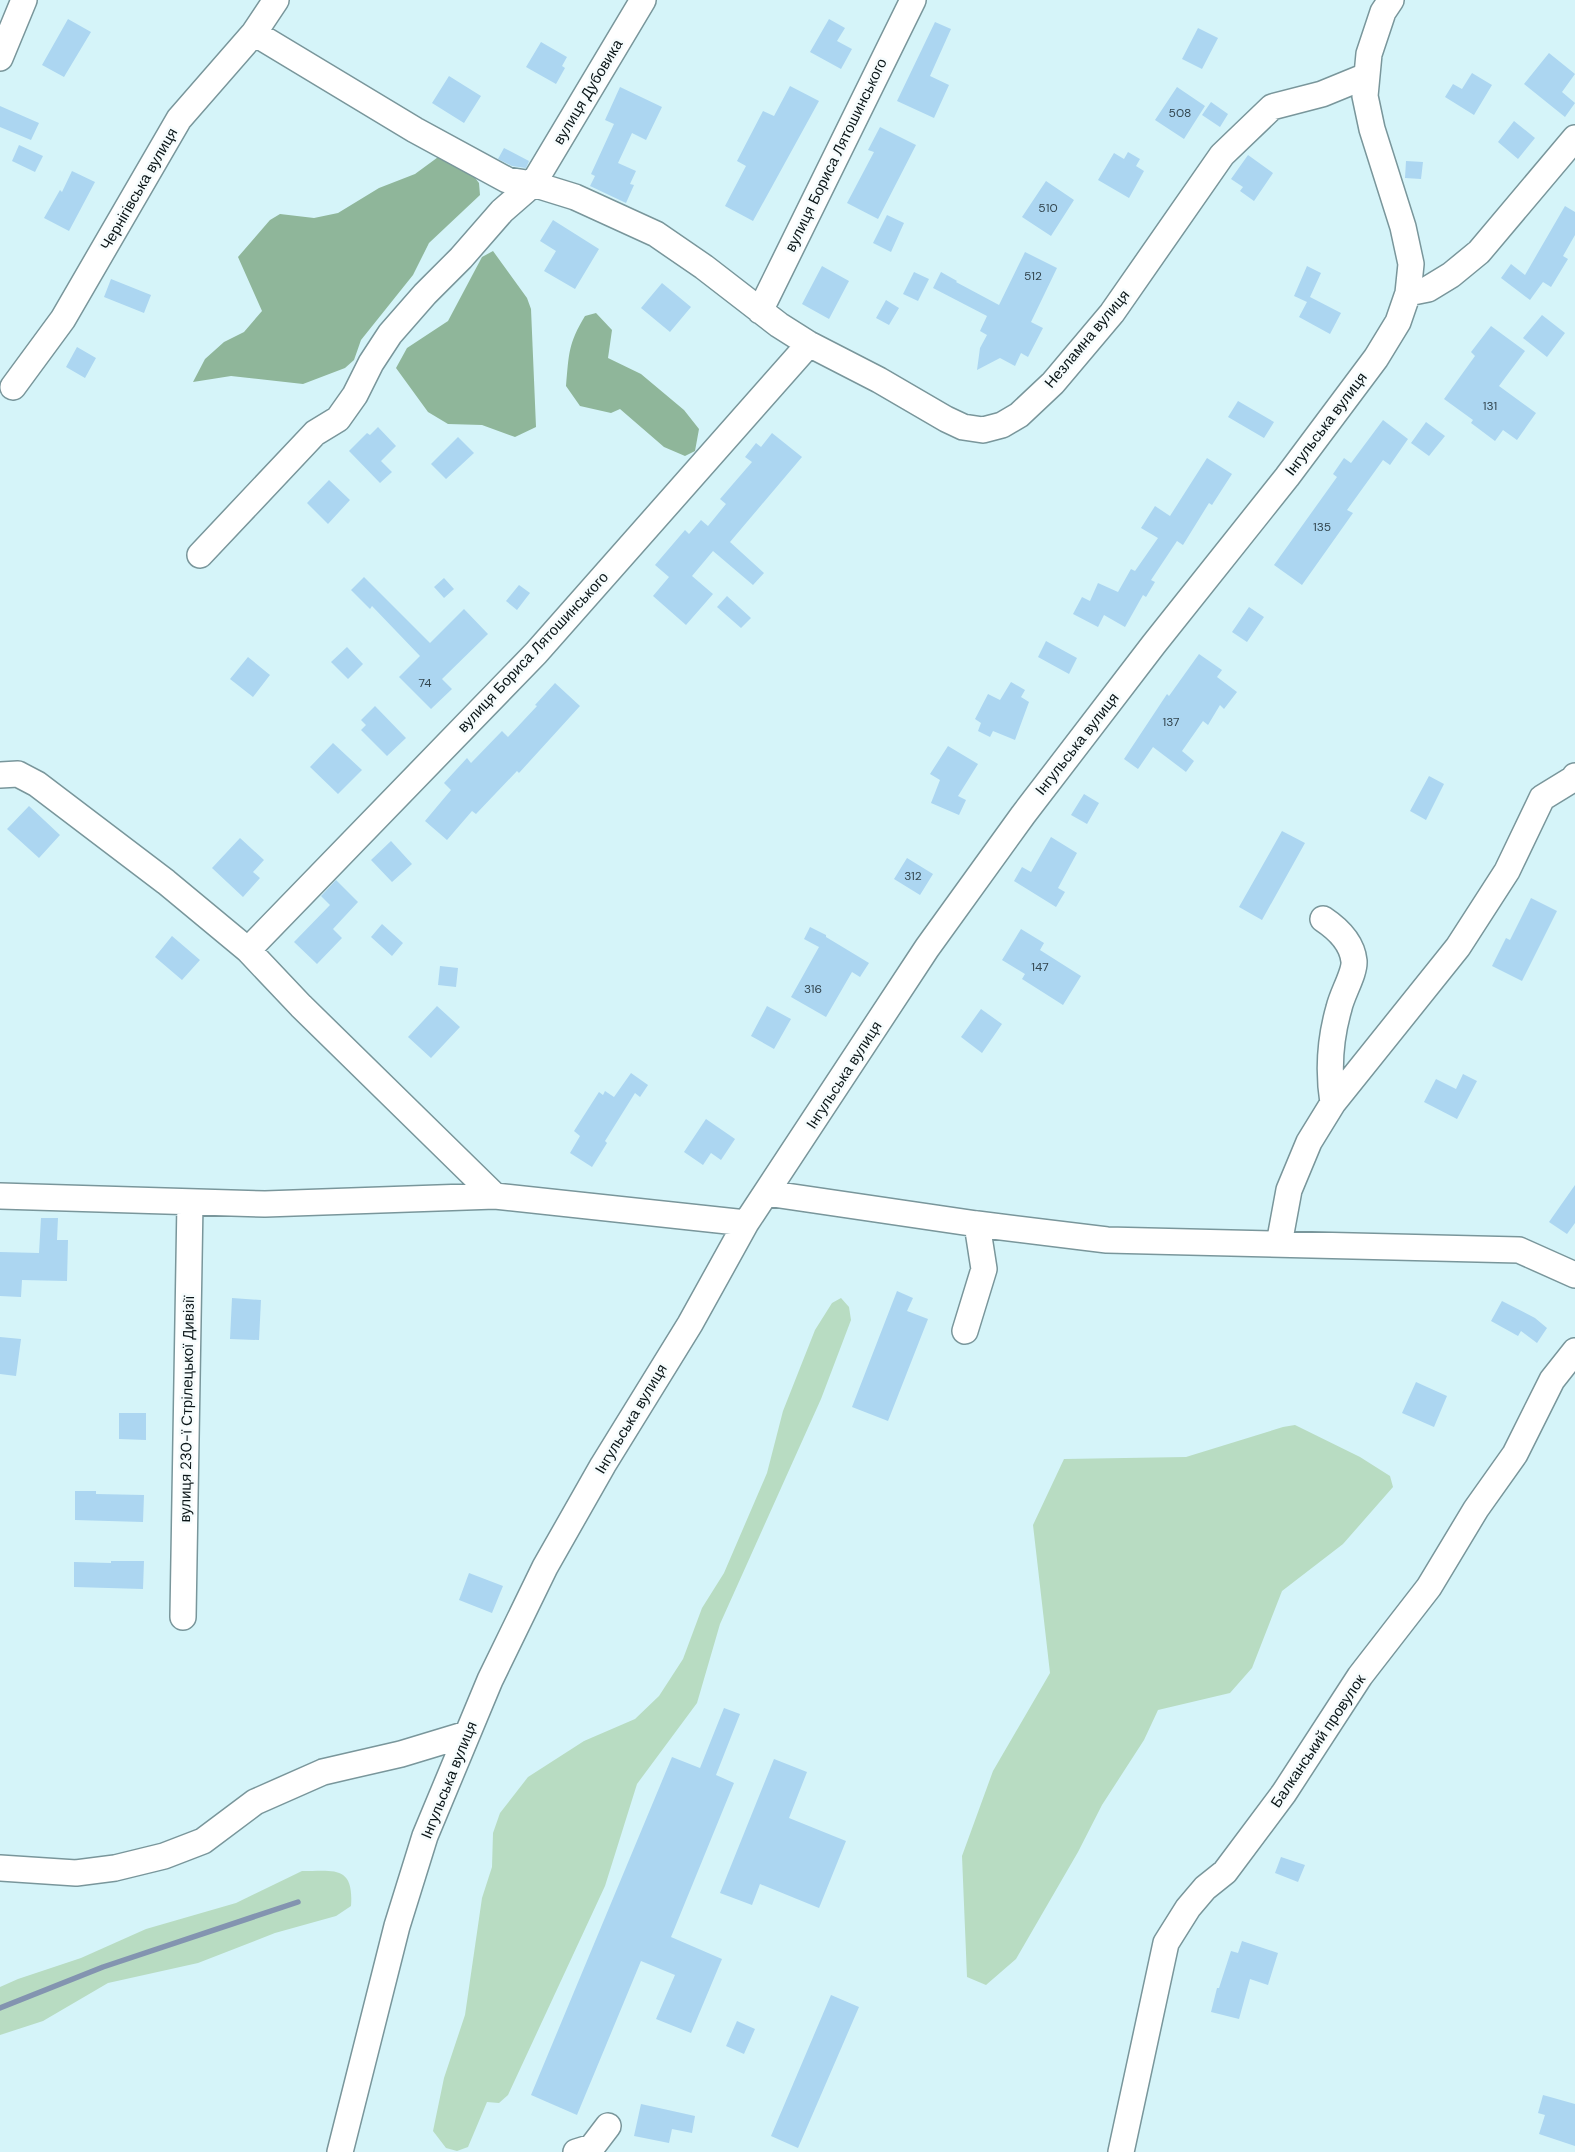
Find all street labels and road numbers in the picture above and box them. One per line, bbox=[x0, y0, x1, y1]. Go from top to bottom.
street label: вулиця Дубовика bbox=[549, 35, 628, 148]
street label: вулиця Бориса Лятошинського bbox=[780, 55, 892, 255]
street label: Чернігівська вулиця bbox=[96, 124, 182, 254]
street label: Незламна вулиця bbox=[1040, 286, 1134, 392]
street label: Інгульська вулиця bbox=[1280, 368, 1372, 480]
street label: вулиця Бориса Лятошинського bbox=[453, 567, 613, 737]
street label: Інгульська вулиця bbox=[1031, 689, 1123, 799]
street label: Інгульська вулиця bbox=[802, 1017, 886, 1133]
street label: вулиця 230-ї Стрілецької Дивізії bbox=[175, 1295, 199, 1523]
street label: Інгульська вулиця bbox=[590, 1360, 672, 1478]
street label: Балканський провулок bbox=[1266, 1670, 1370, 1811]
street label: Інгульська вулиця bbox=[416, 1718, 482, 1842]

